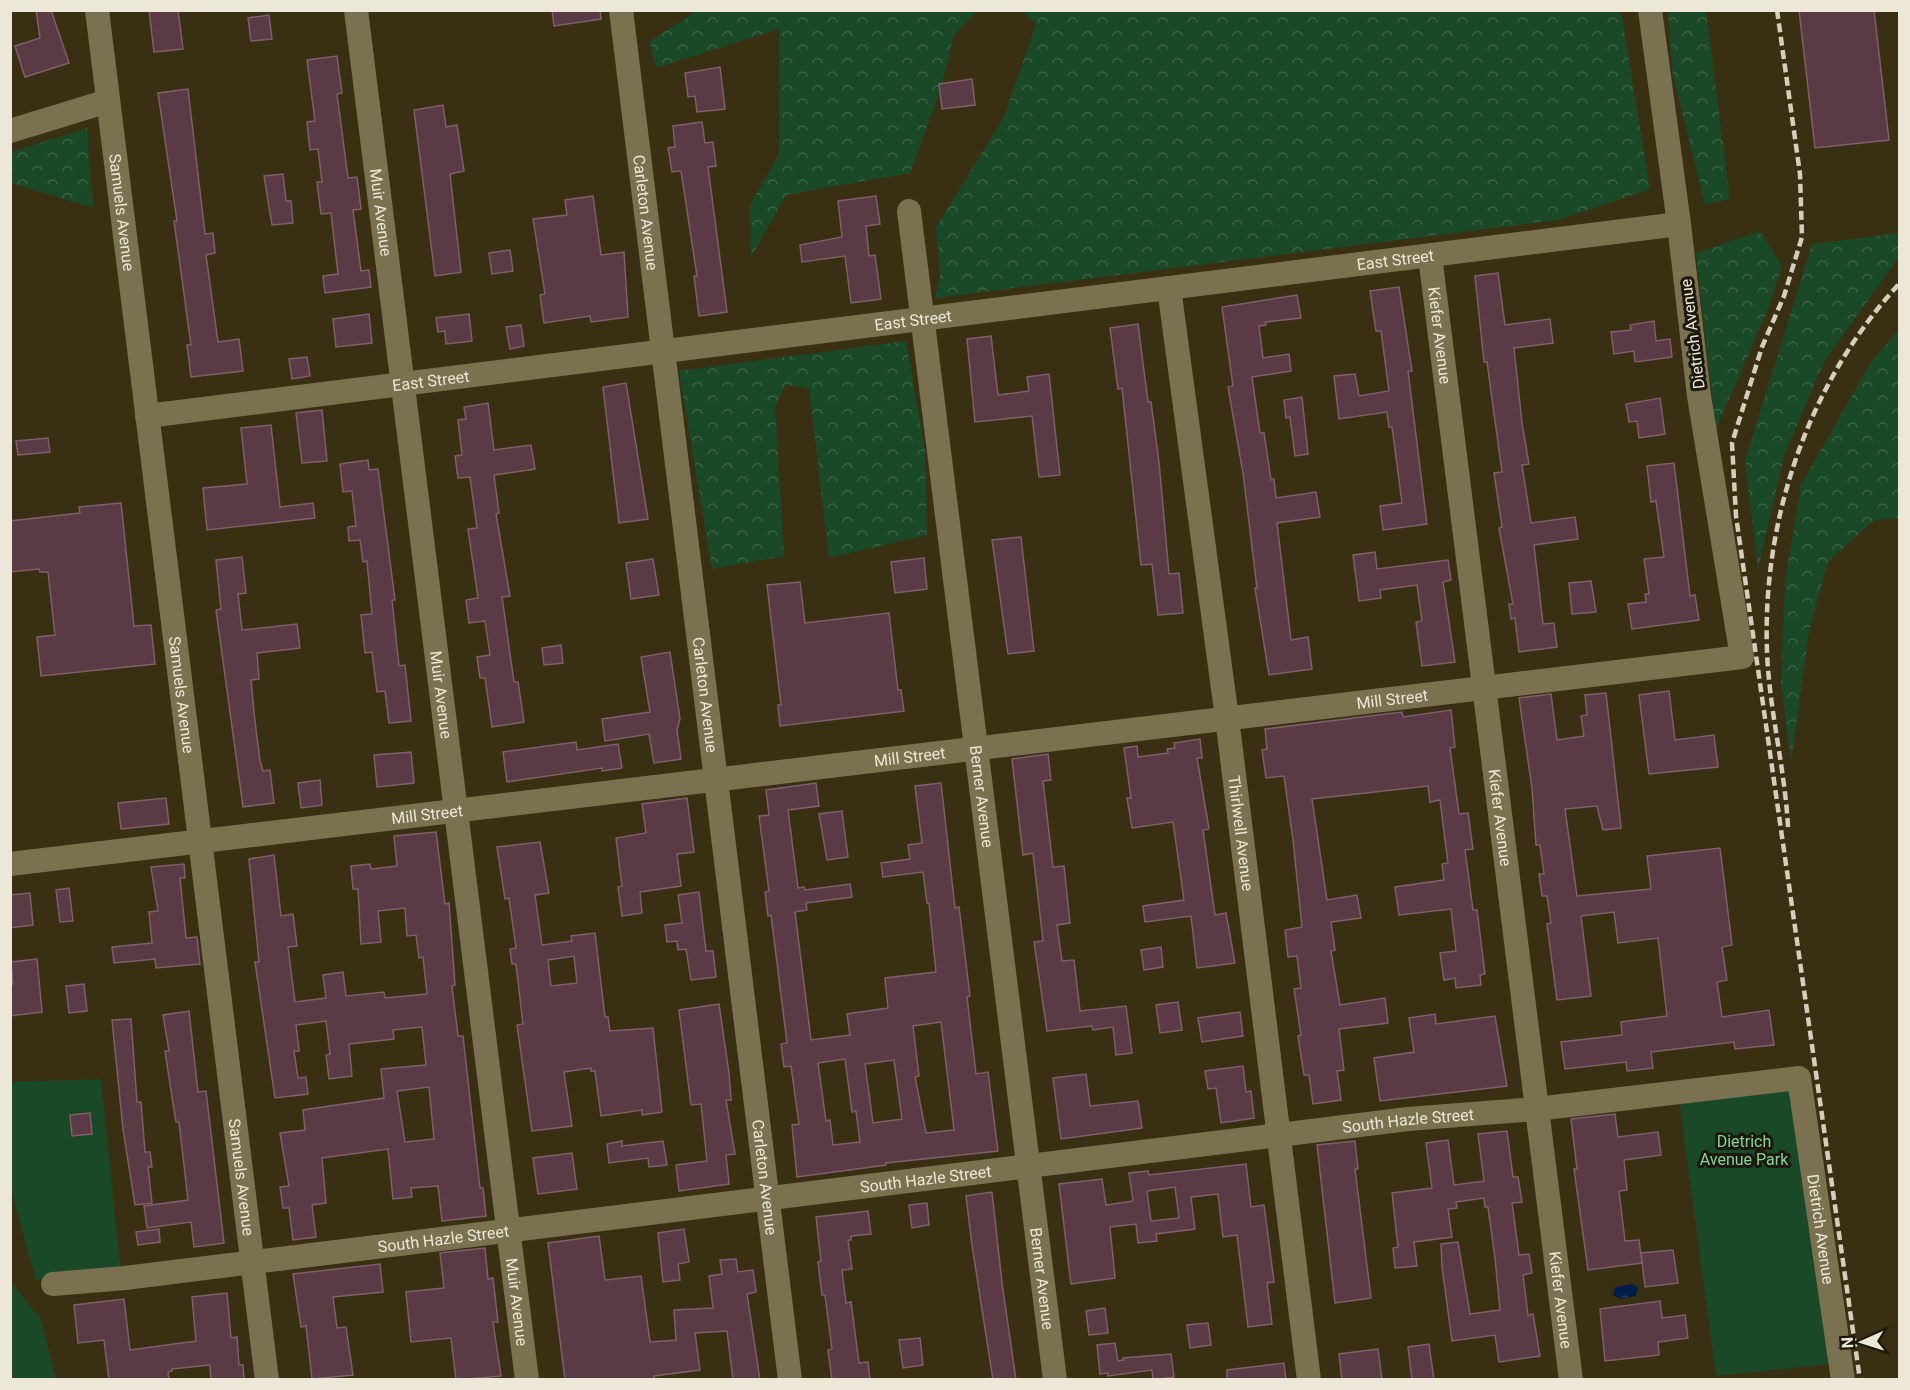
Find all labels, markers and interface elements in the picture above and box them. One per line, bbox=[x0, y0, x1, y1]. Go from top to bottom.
street label: Samuels Avenue bbox=[105, 153, 138, 272]
street label: Carleton Avenue bbox=[629, 154, 662, 271]
street label: Muir Avenue bbox=[366, 167, 396, 258]
street label: East Street bbox=[1356, 246, 1435, 274]
street label: Dietrich Avenue bbox=[1676, 278, 1709, 390]
street label: Kiefer Avenue bbox=[1424, 286, 1455, 385]
street label: East Street bbox=[873, 306, 953, 335]
street label: East Street bbox=[391, 367, 470, 395]
street label: Samuels Avenue bbox=[165, 635, 198, 755]
street label: Carleton Avenue bbox=[688, 636, 722, 754]
street label: Muir Avenue bbox=[426, 650, 456, 740]
street label: Mill Street bbox=[1355, 686, 1429, 713]
street label: Mill Street bbox=[873, 743, 946, 771]
street label: Berner Avenue bbox=[966, 744, 997, 849]
street label: Kiefer Avenue bbox=[1484, 768, 1515, 867]
street label: Thirlwell Avenue bbox=[1224, 774, 1257, 892]
street label: Mill Street bbox=[390, 801, 464, 828]
street label: South Hazle Street bbox=[1341, 1105, 1475, 1137]
street label: Samuels Avenue bbox=[225, 1117, 258, 1237]
street label: Carleton Avenue bbox=[748, 1118, 781, 1236]
park label: Dietrich Avenue Park bbox=[1700, 1132, 1789, 1169]
street label: South Hazle Street bbox=[859, 1162, 992, 1197]
street label: Dietrich Avenue bbox=[1803, 1173, 1838, 1285]
street label: South Hazle Street bbox=[377, 1221, 510, 1257]
street label: Berner Avenue bbox=[1026, 1227, 1058, 1331]
street label: Kiefer Avenue bbox=[1545, 1250, 1576, 1350]
street label: Muir Avenue bbox=[502, 1257, 532, 1347]
north arrow bbox=[1832, 1312, 1892, 1372]
text: N bbox=[1838, 1337, 1857, 1349]

